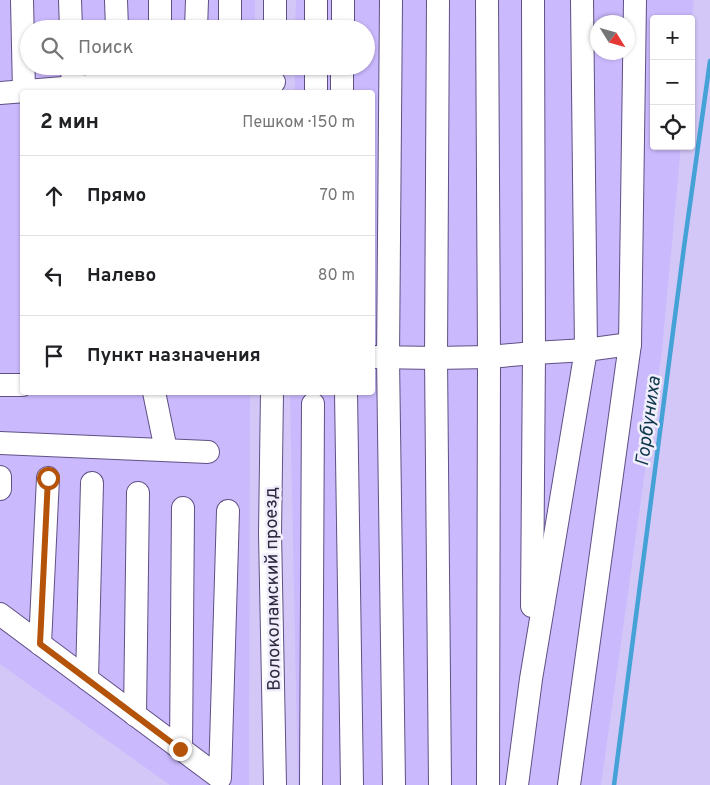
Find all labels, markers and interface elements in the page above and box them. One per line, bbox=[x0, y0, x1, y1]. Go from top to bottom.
north arrow bbox=[590, 15, 635, 60]
map controls bbox=[650, 15, 695, 150]
button: + bbox=[650, 15, 695, 60]
search box bbox=[20, 20, 375, 75]
icon: search bbox=[38, 34, 66, 62]
text: Поиск bbox=[78, 36, 134, 60]
button: − bbox=[650, 60, 695, 105]
button: locate bbox=[650, 105, 695, 150]
text: 2 мин bbox=[40, 109, 99, 136]
text: Пешком · 150 m bbox=[242, 113, 355, 133]
icon: ahead bbox=[40, 182, 68, 210]
text: Прямо bbox=[87, 184, 146, 208]
text: 70 m bbox=[320, 186, 355, 206]
icon: left bbox=[40, 262, 68, 290]
text: Налево bbox=[87, 264, 156, 288]
text: 80 m bbox=[318, 266, 355, 286]
icon: arrive bbox=[40, 342, 68, 370]
text: Пункт назначения bbox=[87, 344, 261, 368]
water label: Горбуниха bbox=[631, 375, 667, 468]
route start bbox=[37, 467, 60, 490]
street label: Волоколамский проезд bbox=[260, 487, 287, 691]
route end bbox=[169, 738, 192, 761]

